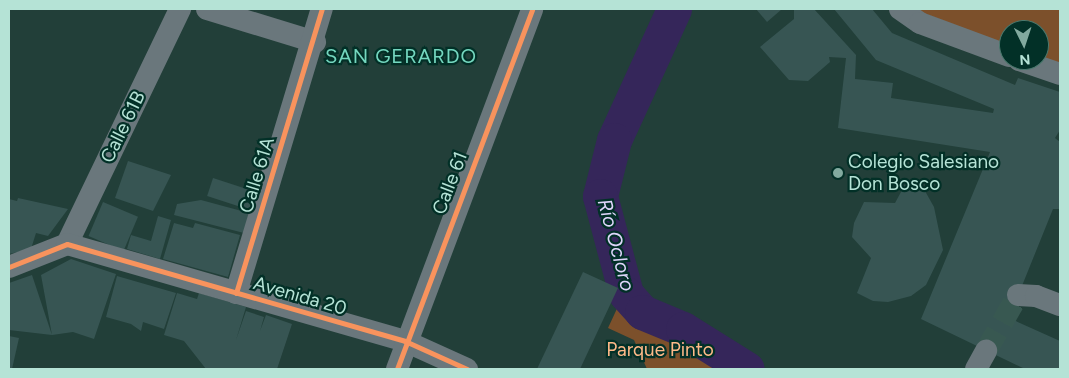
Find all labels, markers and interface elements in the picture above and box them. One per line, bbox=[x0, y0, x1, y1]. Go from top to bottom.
north arrow bbox=[999, 20, 1049, 70]
district label: SAN GERARDO bbox=[324, 44, 478, 68]
text: N bbox=[1019, 51, 1031, 68]
street label: Calle 61B bbox=[96, 87, 150, 167]
street label: Calle 61A bbox=[235, 134, 279, 216]
street label: Calle 61 bbox=[428, 148, 472, 218]
place label: Colegio Salesiano Don Bosco bbox=[848, 151, 999, 195]
marker: Colegio Salesiano Don Bosco bbox=[832, 167, 844, 179]
water label: Río Ocloro bbox=[592, 196, 640, 294]
street label: Avenida 20 bbox=[251, 272, 349, 320]
park label: Parque Pinto bbox=[606, 339, 714, 361]

